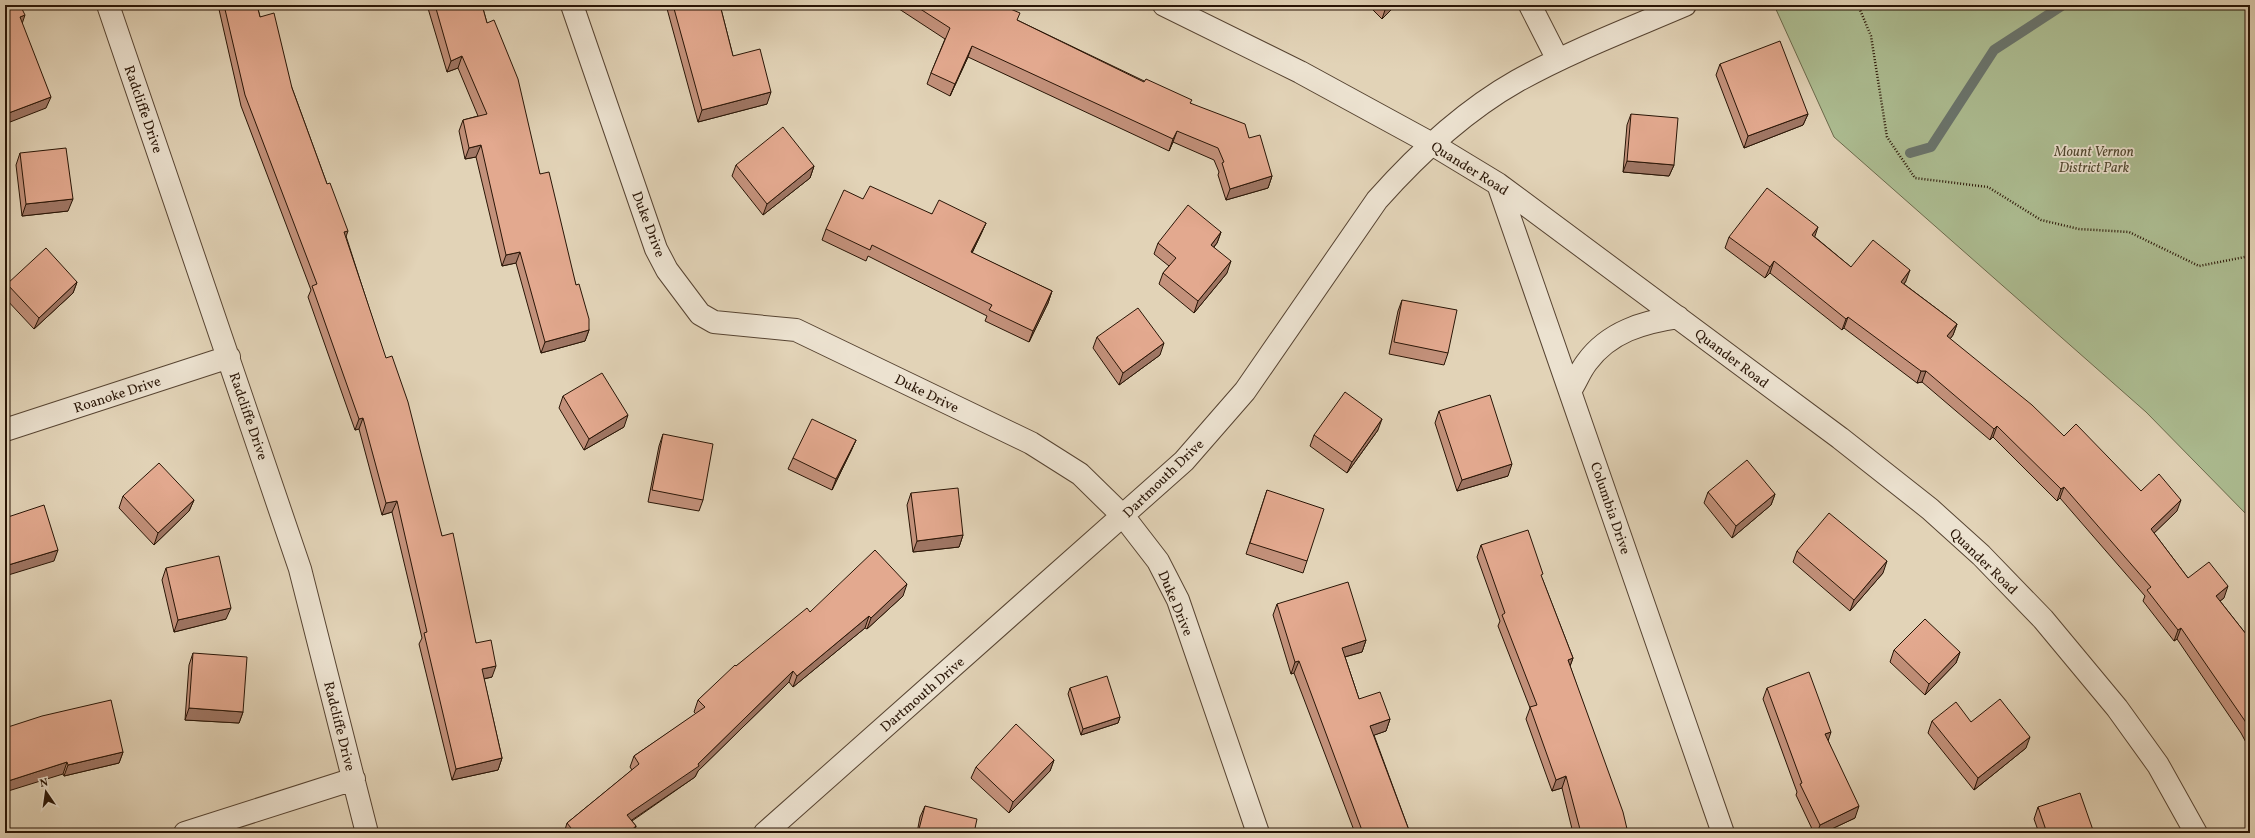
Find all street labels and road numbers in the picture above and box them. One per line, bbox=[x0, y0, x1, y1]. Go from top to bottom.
street label: Radcliffe Drive bbox=[119, 63, 167, 156]
street label: Quander Road bbox=[1427, 138, 1512, 201]
street label: Duke Drive bbox=[626, 189, 669, 261]
street label: Quander Road bbox=[1690, 325, 1772, 393]
street label: Radcliffe Drive bbox=[224, 370, 272, 463]
street label: Duke Drive bbox=[891, 371, 962, 418]
street label: Roanoke Drive bbox=[72, 372, 164, 418]
street label: Dartmouth Drive bbox=[1119, 435, 1209, 523]
street label: Columbia Drive bbox=[1585, 460, 1634, 558]
street label: Quander Road bbox=[1945, 525, 2021, 600]
street label: Duke Drive bbox=[1152, 568, 1197, 639]
street label: Dartmouth Drive bbox=[877, 653, 969, 737]
street label: Radcliffe Drive bbox=[318, 680, 359, 773]

